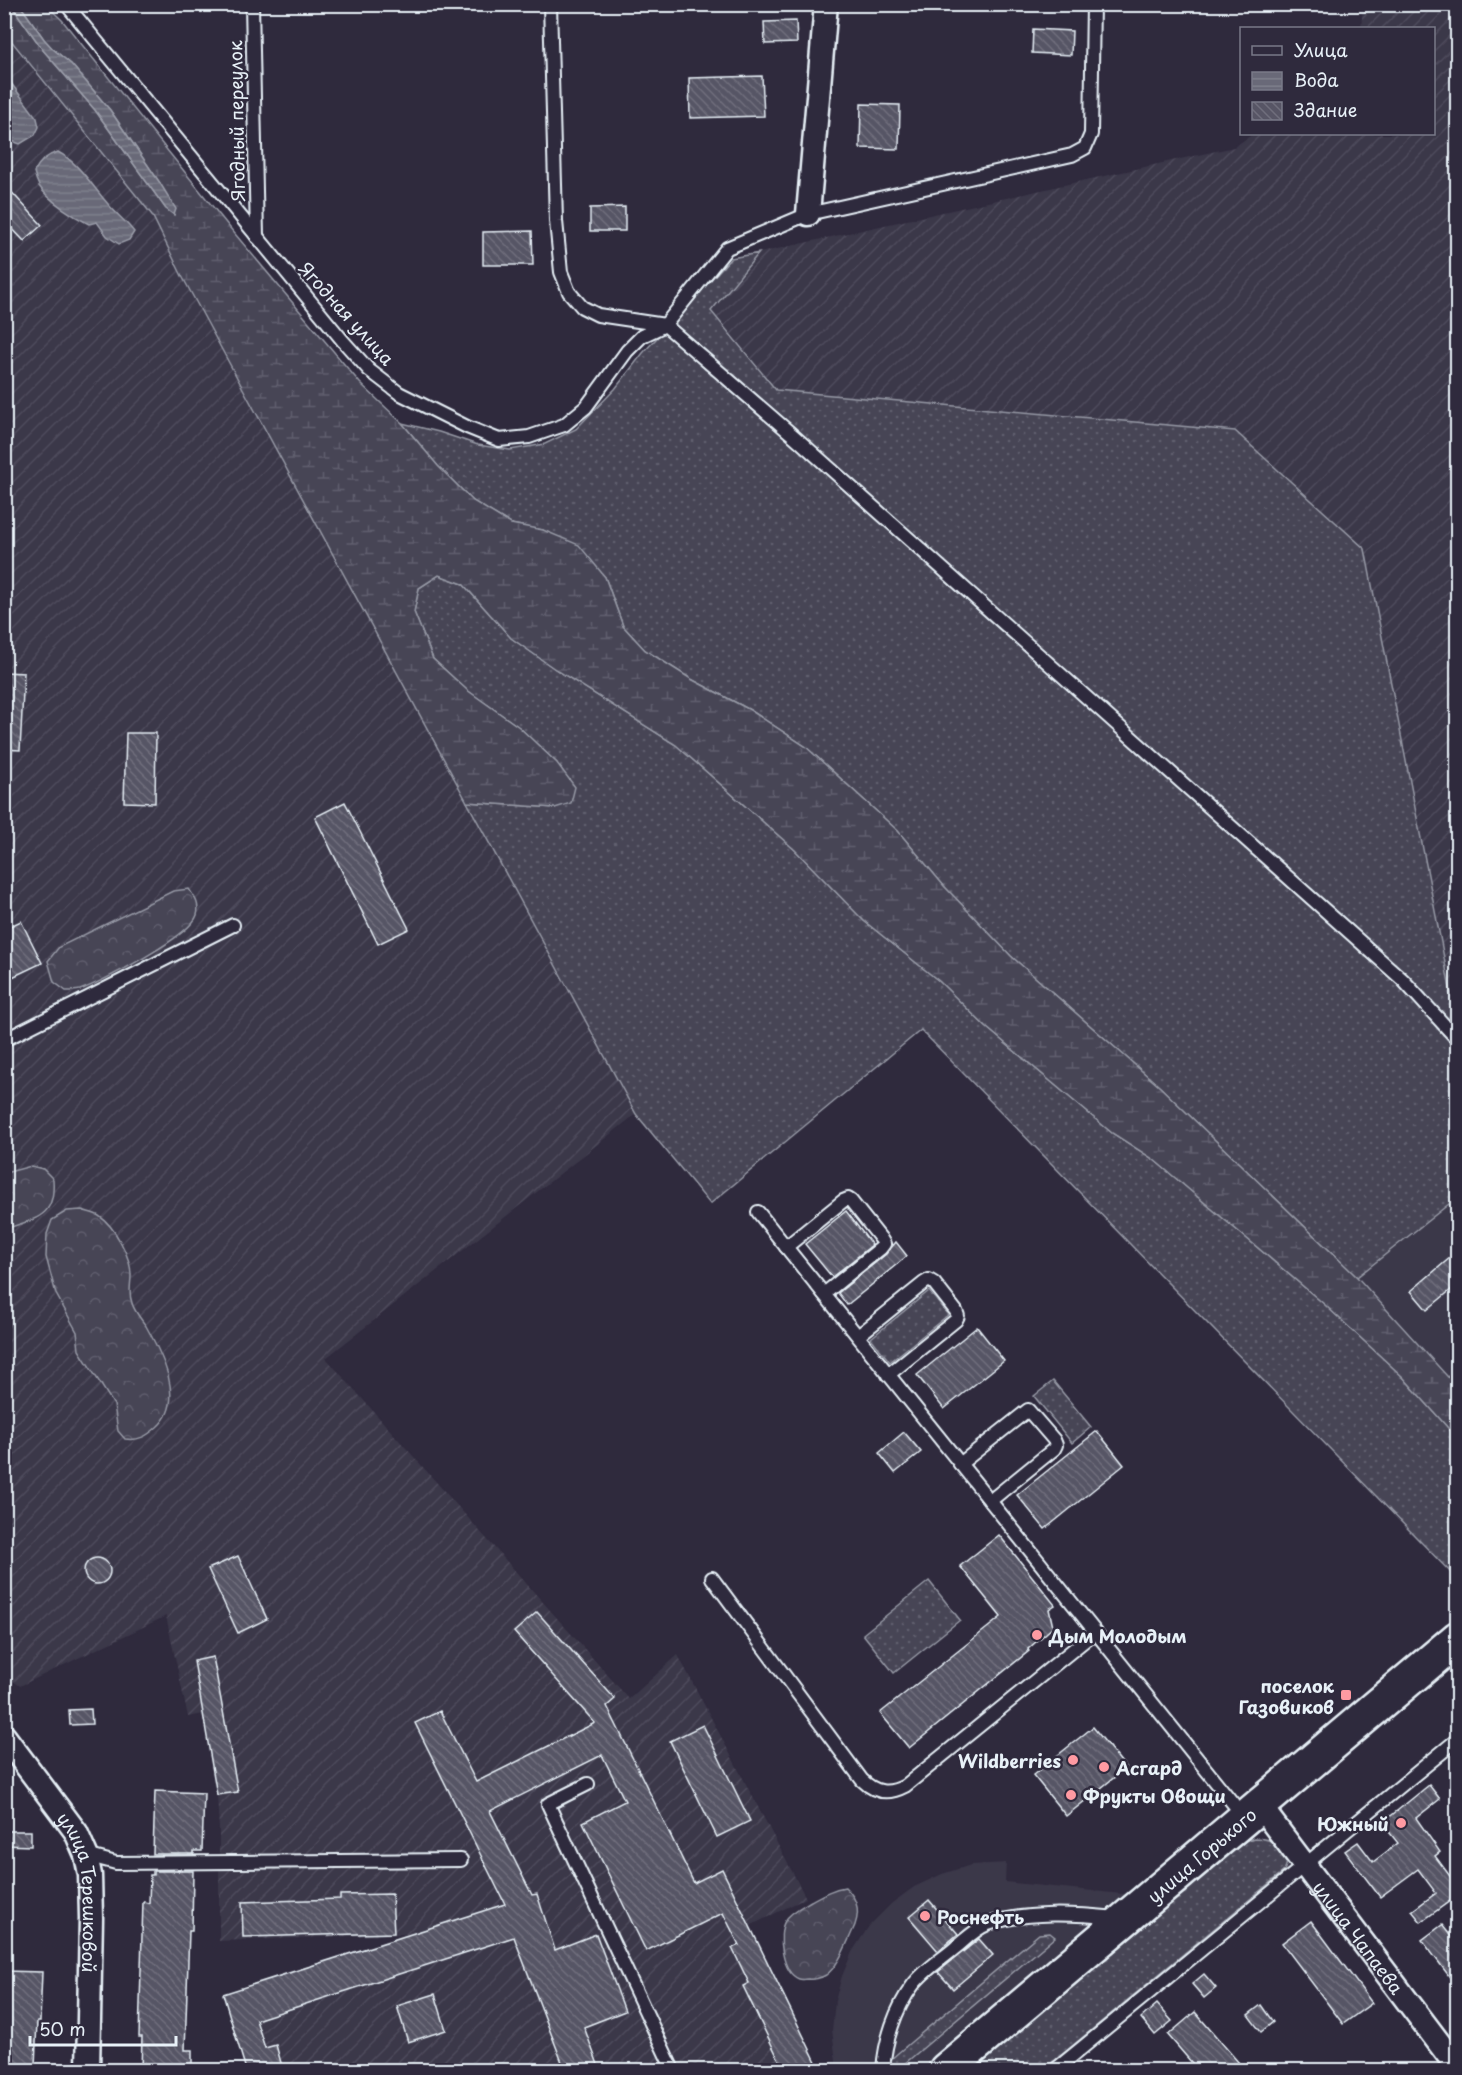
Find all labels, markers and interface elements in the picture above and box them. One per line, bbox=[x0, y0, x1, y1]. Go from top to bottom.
legend bbox=[1240, 27, 1435, 135]
text: Улица bbox=[1294, 36, 1348, 63]
street label: Ягодный переулок bbox=[221, 40, 251, 202]
text: Вода bbox=[1294, 66, 1339, 93]
text: Здание bbox=[1294, 96, 1357, 123]
street label: Ягодная улица bbox=[293, 255, 401, 371]
place label: Дым Молодым bbox=[1048, 1622, 1187, 1649]
marker: Дым Молодым bbox=[1030, 1628, 1044, 1642]
place label: поселок Газовиков bbox=[1238, 1672, 1335, 1720]
marker: поселок Газовиков bbox=[1339, 1688, 1353, 1702]
place label: Wildberries bbox=[958, 1747, 1061, 1774]
marker: Wildberries bbox=[1066, 1753, 1080, 1767]
place label: Асгард bbox=[1115, 1754, 1182, 1781]
marker: Асгард bbox=[1097, 1760, 1111, 1774]
place label: Фрукты Овощи bbox=[1083, 1782, 1226, 1809]
marker: Фрукты Овощи bbox=[1064, 1788, 1078, 1802]
street label: улица Горького bbox=[1141, 1801, 1262, 1909]
street label: улица Терешковой bbox=[51, 1806, 105, 1973]
place label: Южный bbox=[1317, 1810, 1389, 1837]
marker: Южный bbox=[1394, 1816, 1408, 1830]
street label: улица Чапаева bbox=[1307, 1875, 1411, 2000]
place label: Роснефть bbox=[937, 1903, 1025, 1930]
marker: Роснефть bbox=[918, 1909, 932, 1923]
scale bar bbox=[30, 2009, 176, 2047]
text: 50 m bbox=[39, 2015, 86, 2042]

